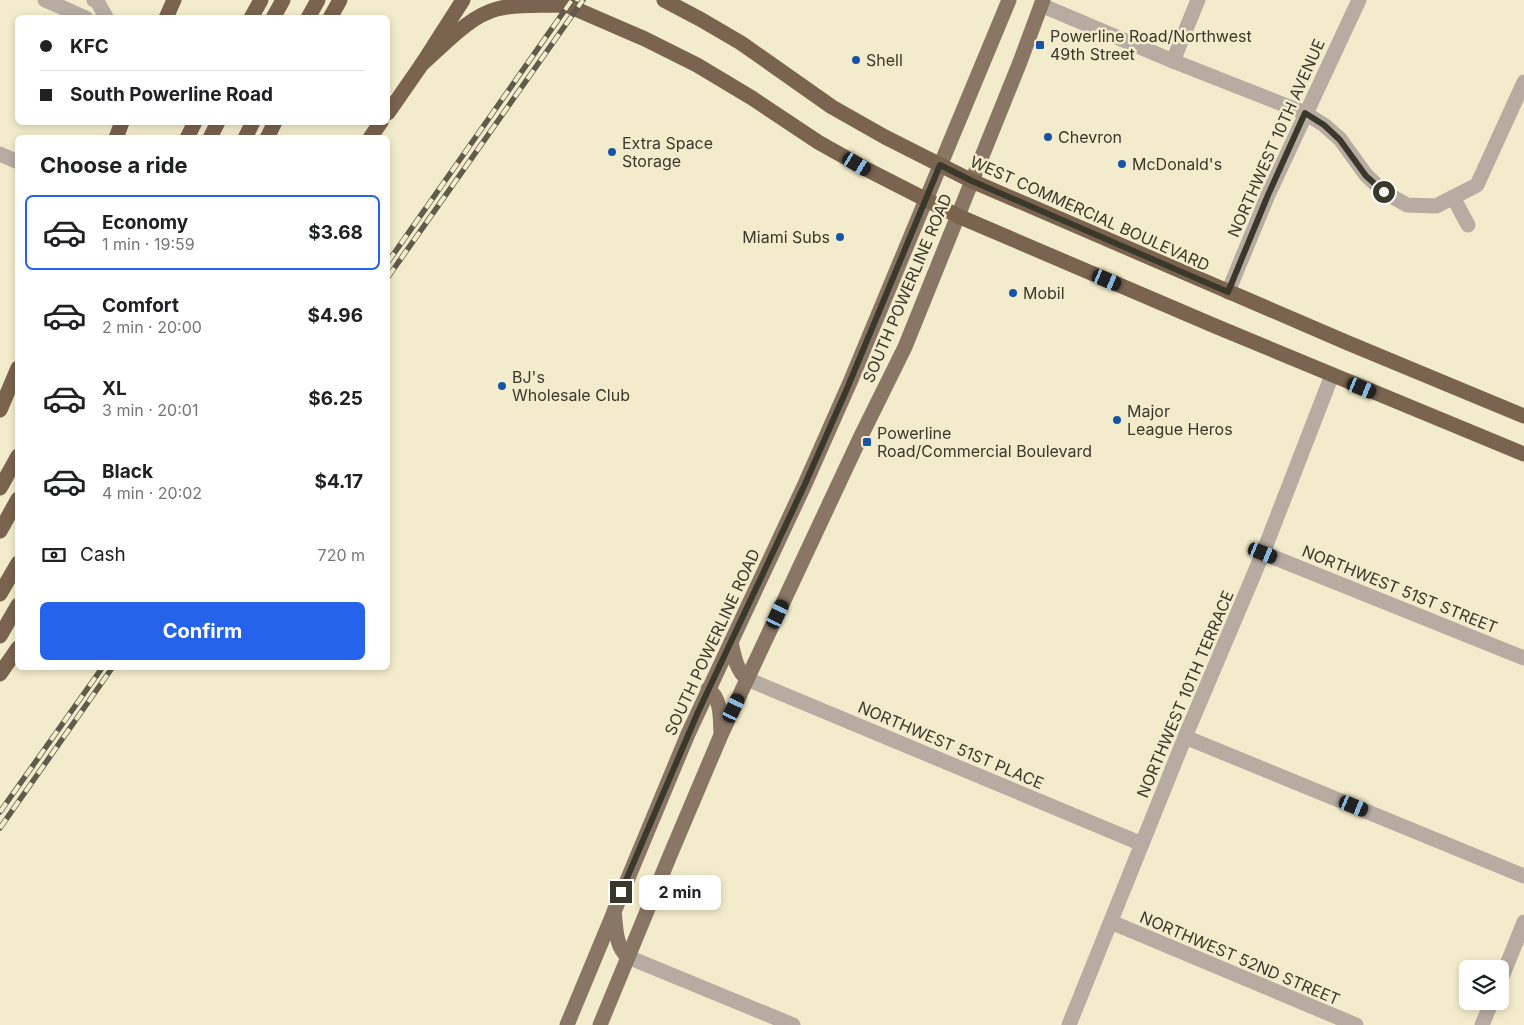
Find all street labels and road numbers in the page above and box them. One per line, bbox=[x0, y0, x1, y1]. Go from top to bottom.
street label: NORTHWEST 10TH AVENUE bbox=[1223, 36, 1329, 240]
street label: WEST COMMERCIAL BOULEVARD bbox=[967, 151, 1213, 275]
street label: SOUTH POWERLINE ROAD bbox=[858, 191, 956, 385]
street label: NORTHWEST 51ST STREET bbox=[1299, 541, 1501, 637]
street label: SOUTH POWERLINE ROAD bbox=[660, 546, 764, 738]
street label: NORTHWEST 10TH TERRACE bbox=[1132, 587, 1238, 801]
street label: NORTHWEST 51ST PLACE bbox=[855, 697, 1047, 793]
street label: NORTHWEST 52ND STREET bbox=[1137, 907, 1343, 1009]

